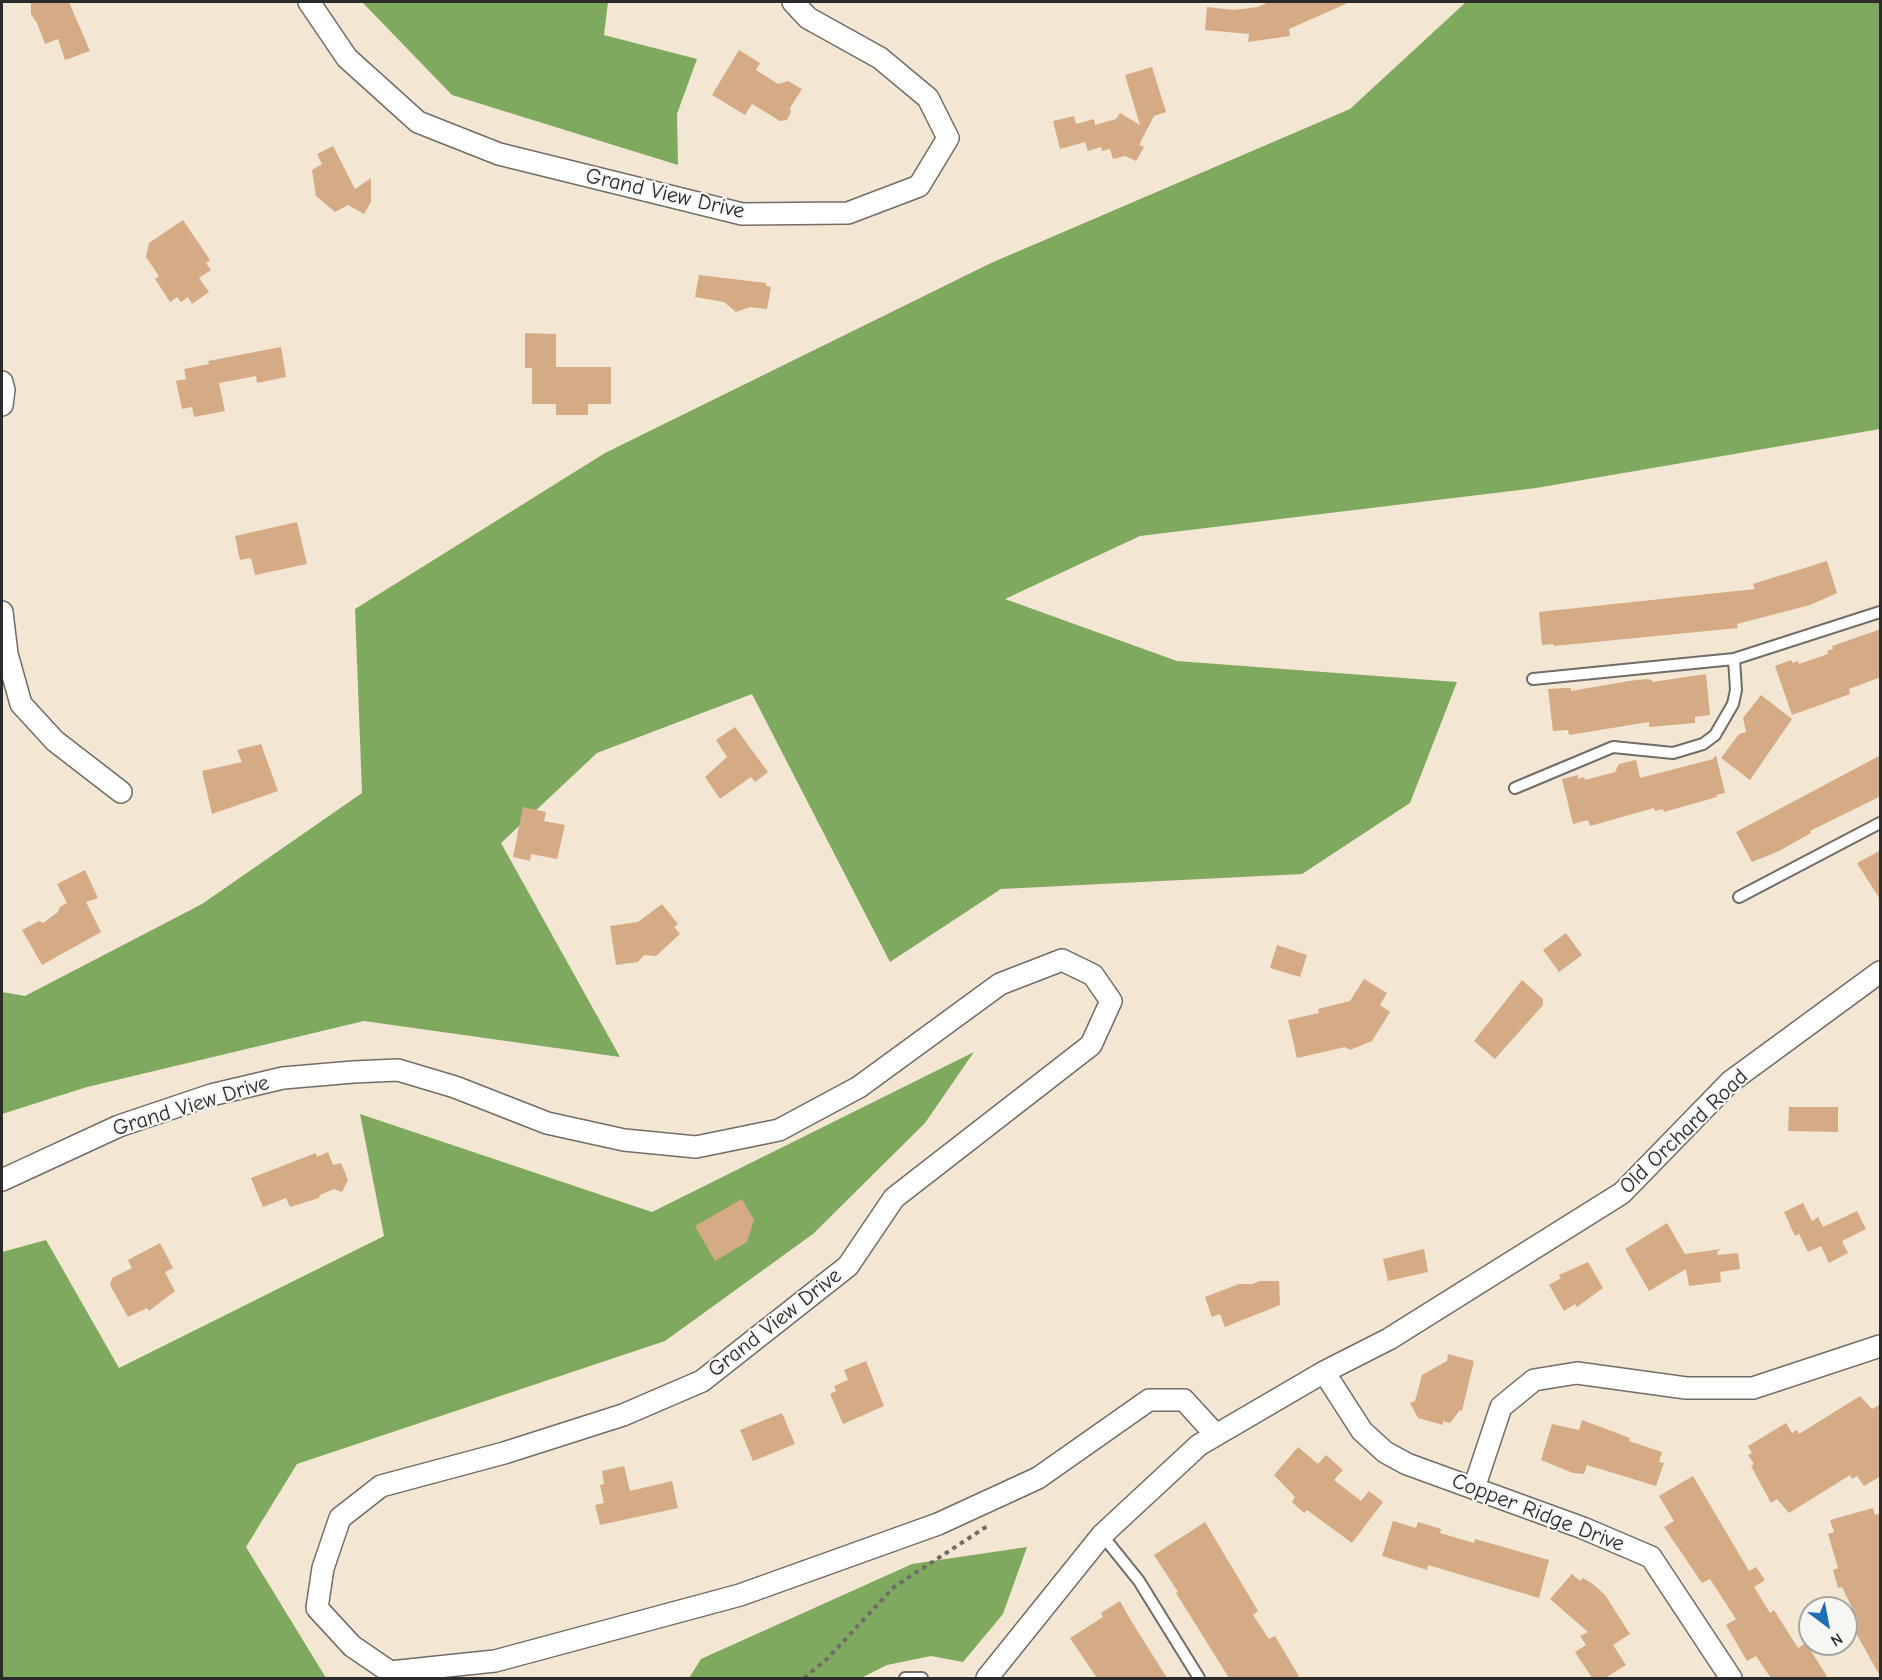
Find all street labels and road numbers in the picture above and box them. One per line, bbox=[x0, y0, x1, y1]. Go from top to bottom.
street label: Grand View Drive bbox=[583, 163, 747, 225]
street label: Old Orchard Road bbox=[1614, 1064, 1754, 1200]
street label: Grand View Drive bbox=[110, 1070, 272, 1142]
street label: Grand View Drive bbox=[703, 1263, 847, 1383]
street label: Copper Ridge Drive bbox=[1448, 1468, 1628, 1558]

